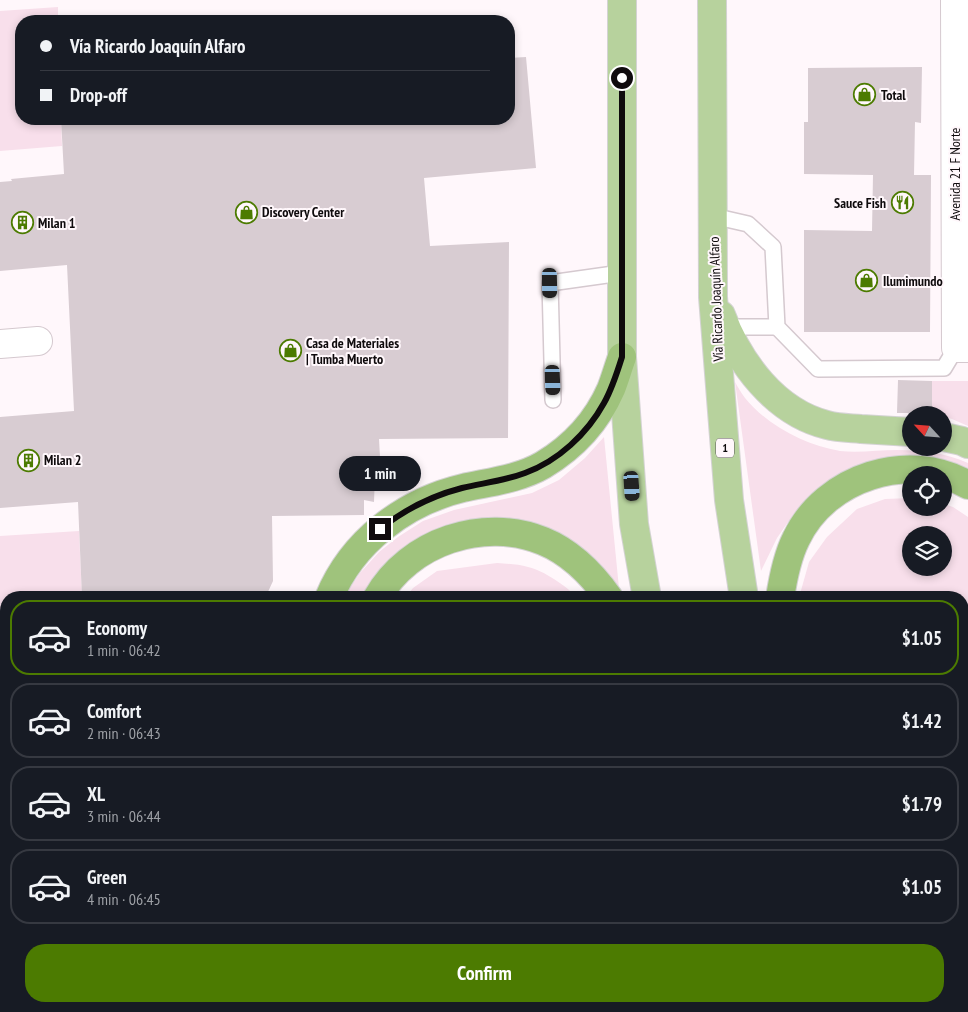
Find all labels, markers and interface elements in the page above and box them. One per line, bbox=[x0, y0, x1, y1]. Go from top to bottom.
text: Vía Ricardo Joaquín Alfaro bbox=[70, 34, 246, 58]
route start bbox=[611, 67, 633, 89]
text: Drop-off bbox=[70, 83, 127, 107]
shop icon: Total bbox=[853, 83, 877, 107]
place label: Total bbox=[881, 86, 906, 104]
street label: Avenida 21 F Norte bbox=[946, 127, 964, 220]
restaurant icon: Sauce Fish bbox=[890, 191, 914, 215]
place label: Sauce Fish bbox=[834, 194, 886, 212]
shop icon: Discovery Center bbox=[234, 200, 258, 224]
place label: Discovery Center bbox=[262, 203, 345, 221]
building icon: Milan 1 bbox=[10, 211, 34, 235]
place label: Milan 1 bbox=[38, 214, 75, 232]
street label: Vía Ricardo Joaquín Alfaro bbox=[705, 236, 727, 363]
car bbox=[542, 268, 557, 298]
shop icon: Ilumimundo bbox=[855, 269, 879, 293]
place label: Ilumimundo bbox=[883, 272, 943, 290]
place label: Casa de Materiales | Tumba Muerto bbox=[306, 334, 399, 368]
shop icon: Casa de Materiales | Tumba Muerto bbox=[278, 339, 302, 363]
car bbox=[544, 365, 561, 395]
north arrow bbox=[902, 406, 952, 456]
map controls bbox=[902, 406, 952, 576]
road number: 1 bbox=[716, 438, 734, 458]
building icon: Milan 2 bbox=[16, 448, 40, 472]
place label: Milan 2 bbox=[44, 451, 81, 469]
callout: 1 min bbox=[339, 456, 421, 492]
text: 1 min bbox=[364, 463, 396, 483]
button: locate bbox=[902, 466, 952, 516]
car bbox=[623, 471, 640, 501]
route end bbox=[369, 518, 391, 540]
button: layers bbox=[902, 526, 952, 576]
icon: car bbox=[27, 615, 72, 660]
text: Economy bbox=[87, 616, 147, 640]
text: $1.05 bbox=[902, 626, 942, 650]
text: 1 min · 06:42 bbox=[87, 640, 161, 660]
icon: car bbox=[27, 698, 72, 743]
text: Comfort bbox=[87, 699, 141, 723]
text: $1.42 bbox=[902, 709, 942, 733]
text: 2 min · 06:43 bbox=[87, 723, 161, 743]
icon: car bbox=[27, 781, 72, 826]
text: XL bbox=[87, 782, 105, 806]
text: $1.79 bbox=[902, 792, 942, 816]
text: 3 min · 06:44 bbox=[87, 806, 161, 826]
icon: car bbox=[27, 864, 72, 909]
text: Green bbox=[87, 865, 127, 889]
text: $1.05 bbox=[902, 875, 942, 899]
text: 4 min · 06:45 bbox=[87, 889, 161, 909]
button: Confirm bbox=[25, 944, 944, 1002]

